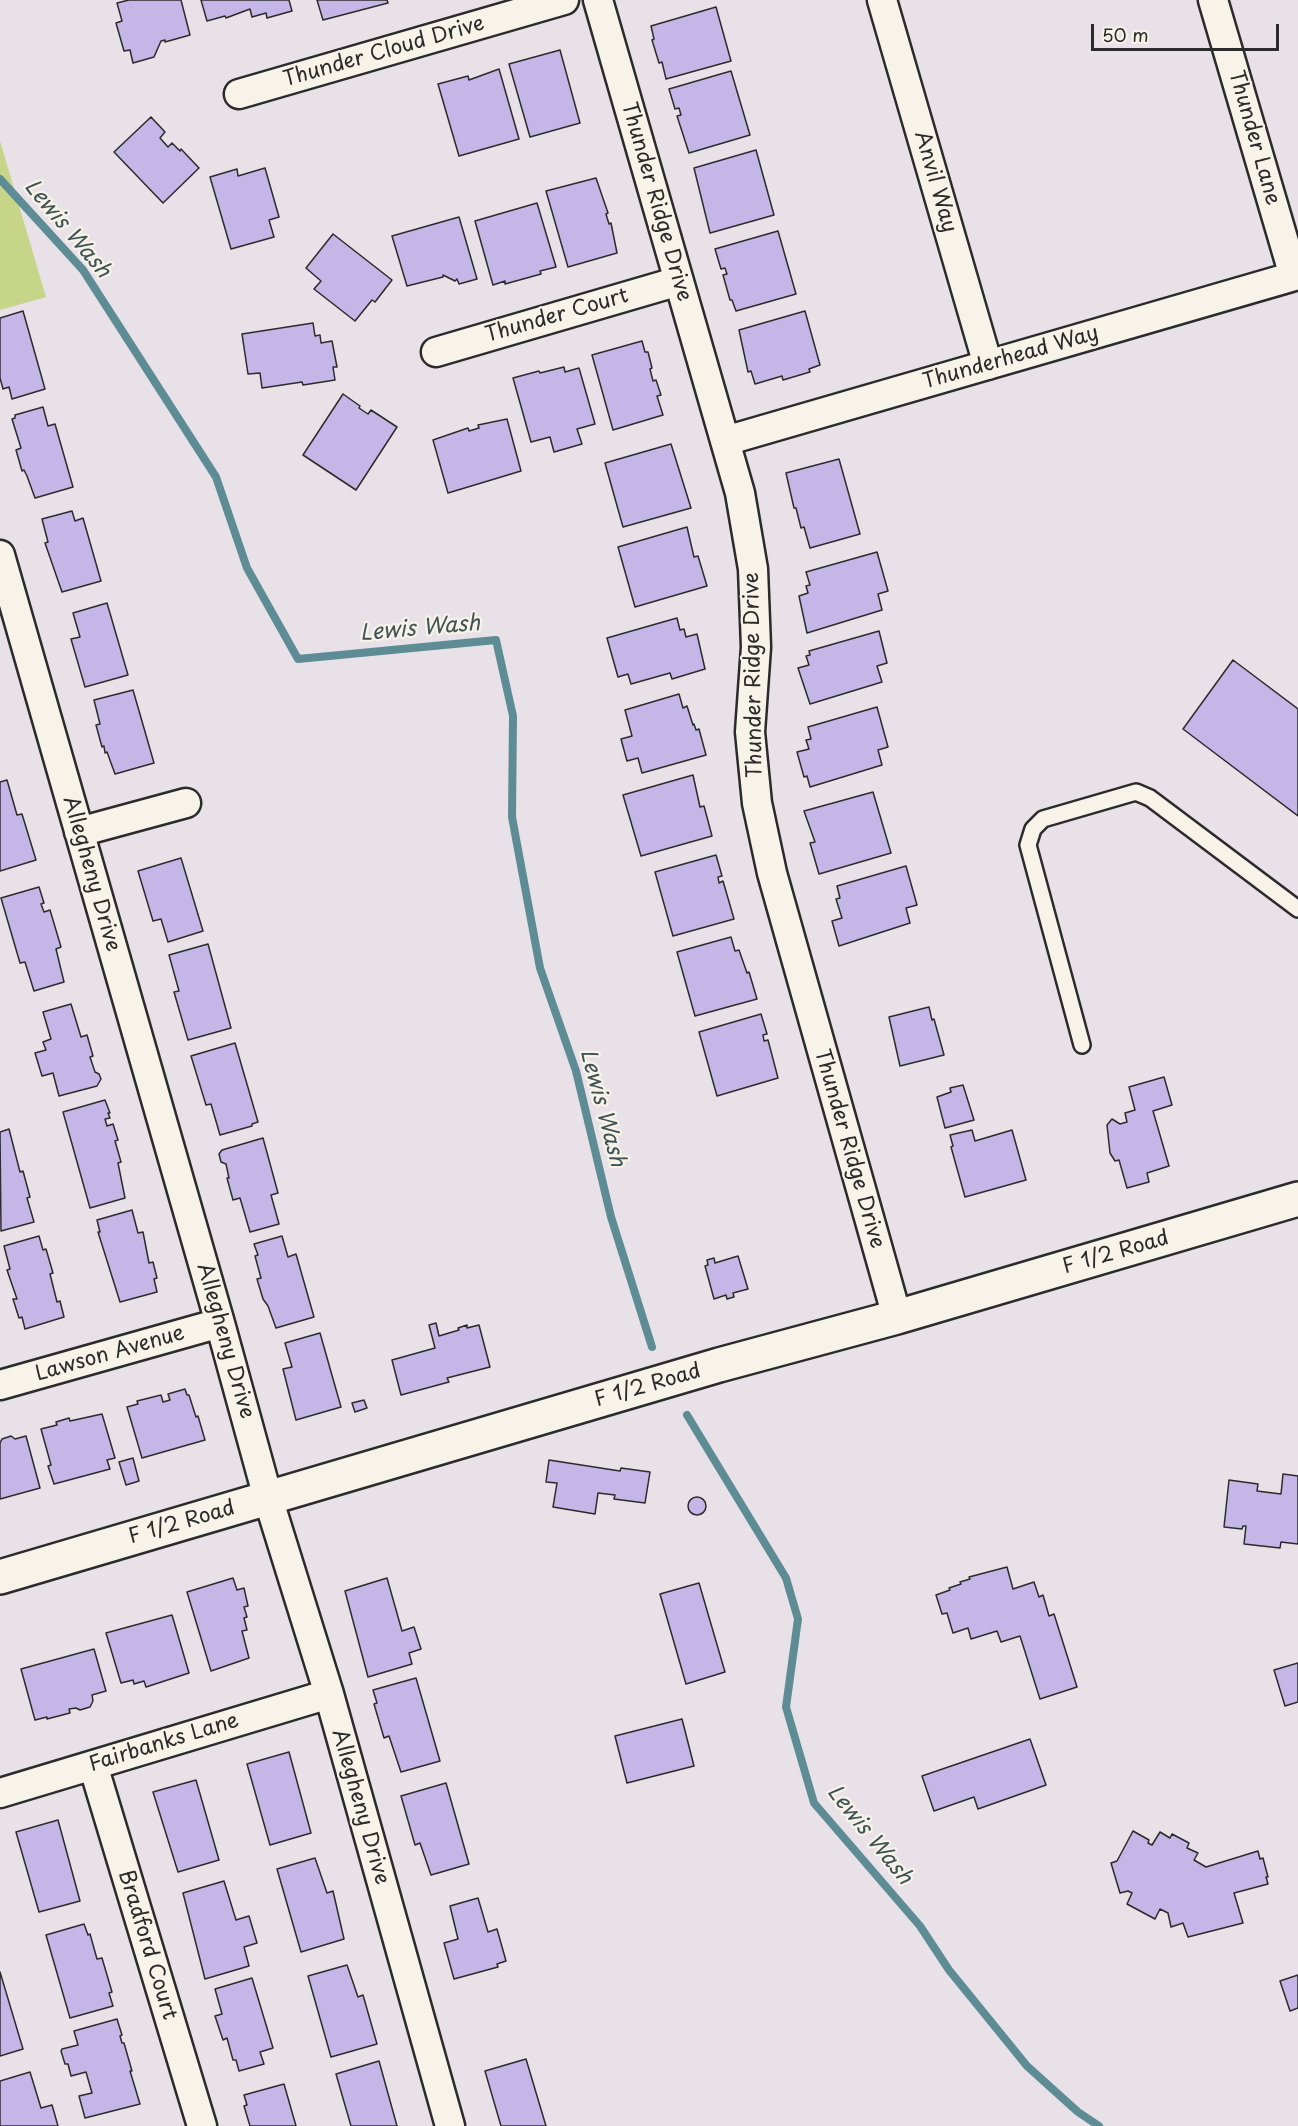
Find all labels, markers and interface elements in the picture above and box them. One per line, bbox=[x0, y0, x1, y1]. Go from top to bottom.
street label: Thunder Cloud Drive bbox=[281, 11, 487, 93]
scale bar bbox=[1094, 12, 1282, 50]
text: 50 m bbox=[1102, 21, 1149, 48]
street label: Thunder Lane bbox=[1223, 68, 1285, 208]
street label: Thunder Ridge Drive bbox=[616, 100, 696, 304]
street label: Anvil Way bbox=[908, 128, 962, 236]
water label: Lewis Wash bbox=[18, 174, 116, 284]
street label: Thunder Court bbox=[483, 284, 631, 348]
street label: Thunderhead Way bbox=[920, 321, 1102, 395]
street label: Thunder Ridge Drive bbox=[740, 572, 768, 778]
water label: Lewis Wash bbox=[359, 611, 481, 647]
street label: Allegheny Drive bbox=[57, 793, 125, 955]
water label: Lewis Wash bbox=[574, 1046, 630, 1170]
street label: Thunder Ridge Drive bbox=[809, 1047, 889, 1251]
street label: F 1/2 Road bbox=[1060, 1226, 1172, 1280]
street label: Allegheny Drive bbox=[191, 1260, 259, 1422]
street label: Lawson Avenue bbox=[33, 1321, 187, 1387]
street label: F 1/2 Road bbox=[592, 1359, 704, 1413]
street label: F 1/2 Road bbox=[126, 1496, 238, 1550]
street label: Fairbanks Lane bbox=[86, 1708, 242, 1778]
street label: Allegheny Drive bbox=[326, 1726, 394, 1888]
water label: Lewis Wash bbox=[821, 1780, 917, 1890]
street label: Bradford Court bbox=[112, 1867, 182, 2023]

